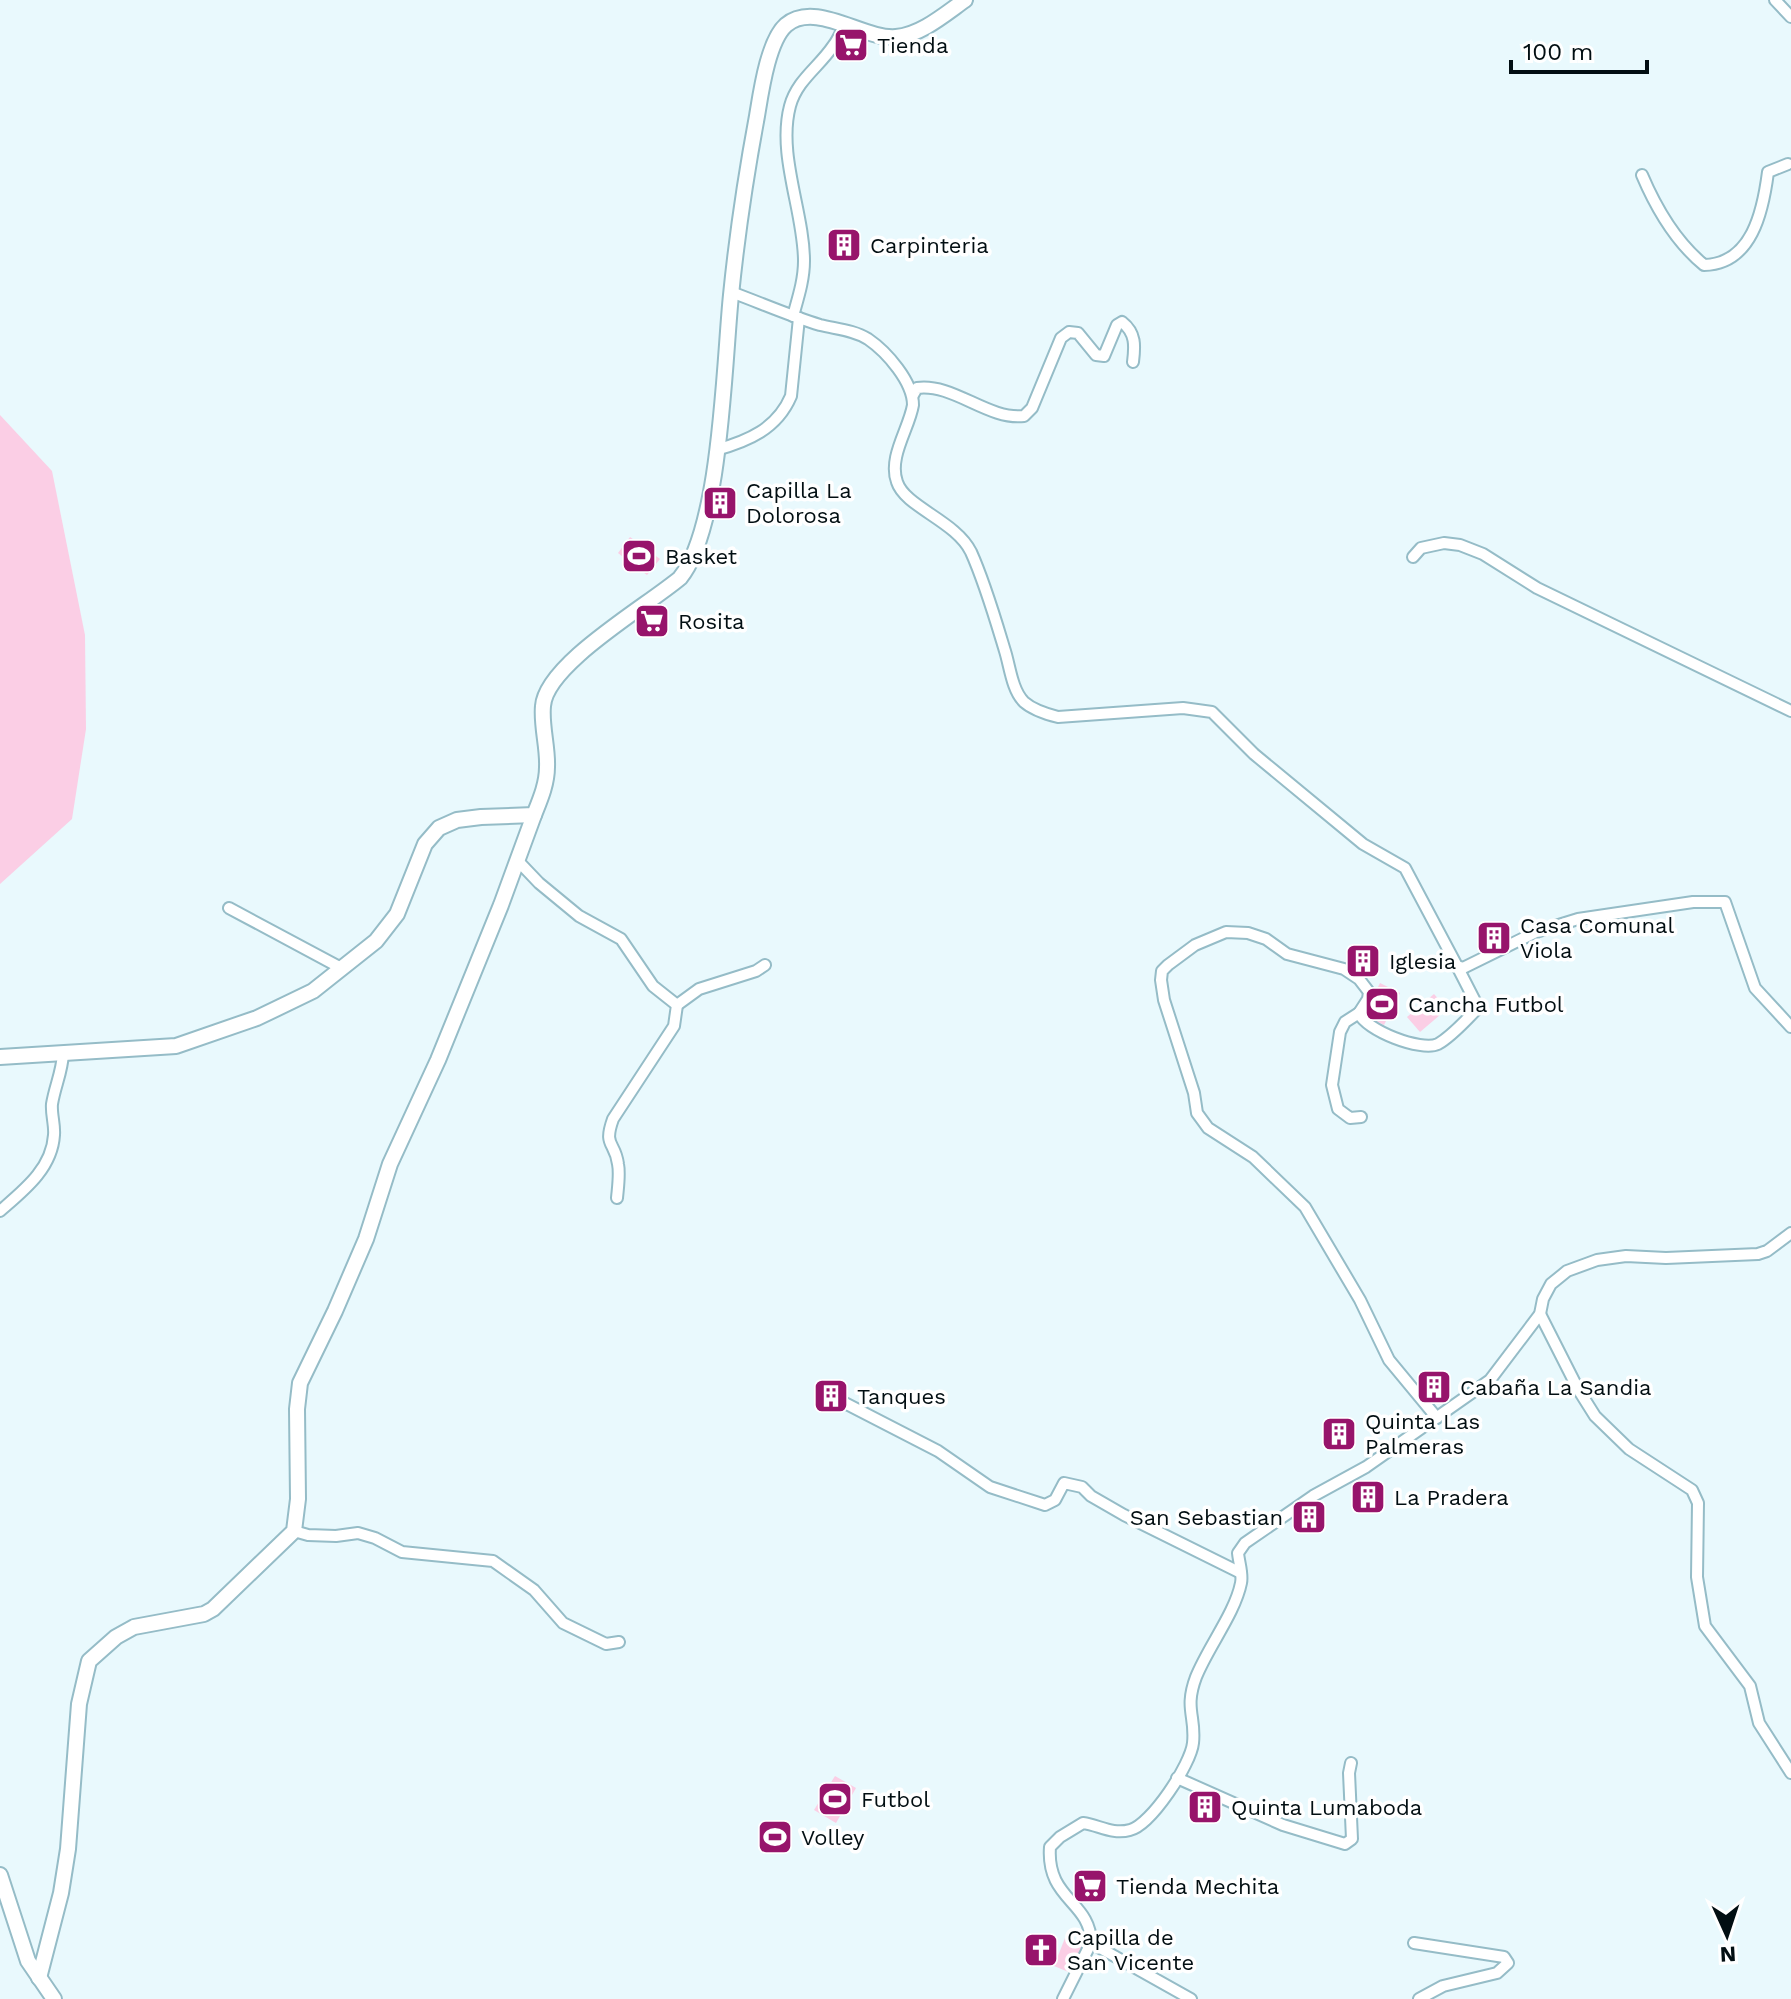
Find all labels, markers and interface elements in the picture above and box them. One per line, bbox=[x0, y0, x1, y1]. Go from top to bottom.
scale bar bbox=[1511, 24, 1647, 74]
supermarket icon: Tienda bbox=[832, 26, 870, 64]
place label: Tienda bbox=[877, 33, 948, 58]
text: 100 m bbox=[1523, 38, 1593, 66]
building icon: Carpinteria bbox=[825, 226, 863, 264]
place label: Carpinteria bbox=[870, 233, 989, 258]
place label: Capilla La Dolorosa bbox=[746, 478, 852, 528]
building icon: Capilla La Dolorosa bbox=[701, 484, 739, 522]
sports icon: Basket bbox=[620, 537, 658, 575]
place label: Basket bbox=[665, 544, 737, 569]
supermarket icon: Rosita bbox=[633, 602, 671, 640]
place label: Rosita bbox=[678, 609, 745, 634]
place label: Casa Comunal Viola bbox=[1520, 913, 1674, 963]
building icon: Casa Comunal Viola bbox=[1475, 919, 1513, 957]
building icon: Iglesia bbox=[1344, 942, 1382, 980]
place label: Iglesia bbox=[1389, 949, 1456, 974]
sports icon: Cancha Futbol bbox=[1363, 985, 1401, 1023]
place label: Cancha Futbol bbox=[1408, 992, 1564, 1017]
building icon: Cabaña La Sandia bbox=[1415, 1368, 1453, 1406]
place label: Cabaña La Sandia bbox=[1460, 1375, 1652, 1400]
building icon: Tanques bbox=[812, 1377, 850, 1415]
place label: Tanques bbox=[857, 1384, 946, 1409]
place label: Quinta Las Palmeras bbox=[1365, 1409, 1480, 1459]
building icon: Quinta Las Palmeras bbox=[1320, 1415, 1358, 1453]
building icon: La Pradera bbox=[1349, 1478, 1387, 1516]
place label: La Pradera bbox=[1394, 1485, 1509, 1510]
building icon: San Sebastian bbox=[1290, 1498, 1328, 1536]
place label: San Sebastian bbox=[1130, 1505, 1283, 1530]
sports icon: Futbol bbox=[816, 1780, 854, 1818]
place label: Futbol bbox=[861, 1787, 930, 1812]
building icon: Quinta Lumaboda bbox=[1186, 1788, 1224, 1826]
place label: Quinta Lumaboda bbox=[1231, 1795, 1422, 1820]
sports icon: Volley bbox=[756, 1818, 794, 1856]
place label: Volley bbox=[801, 1825, 865, 1850]
supermarket icon: Tienda Mechita bbox=[1071, 1867, 1109, 1905]
place label: Tienda Mechita bbox=[1116, 1874, 1279, 1899]
north arrow bbox=[1687, 1895, 1767, 1975]
place label: Capilla de San Vicente bbox=[1067, 1925, 1194, 1975]
church icon: Capilla de San Vicente bbox=[1022, 1931, 1060, 1969]
text: N bbox=[1719, 1942, 1737, 1967]

